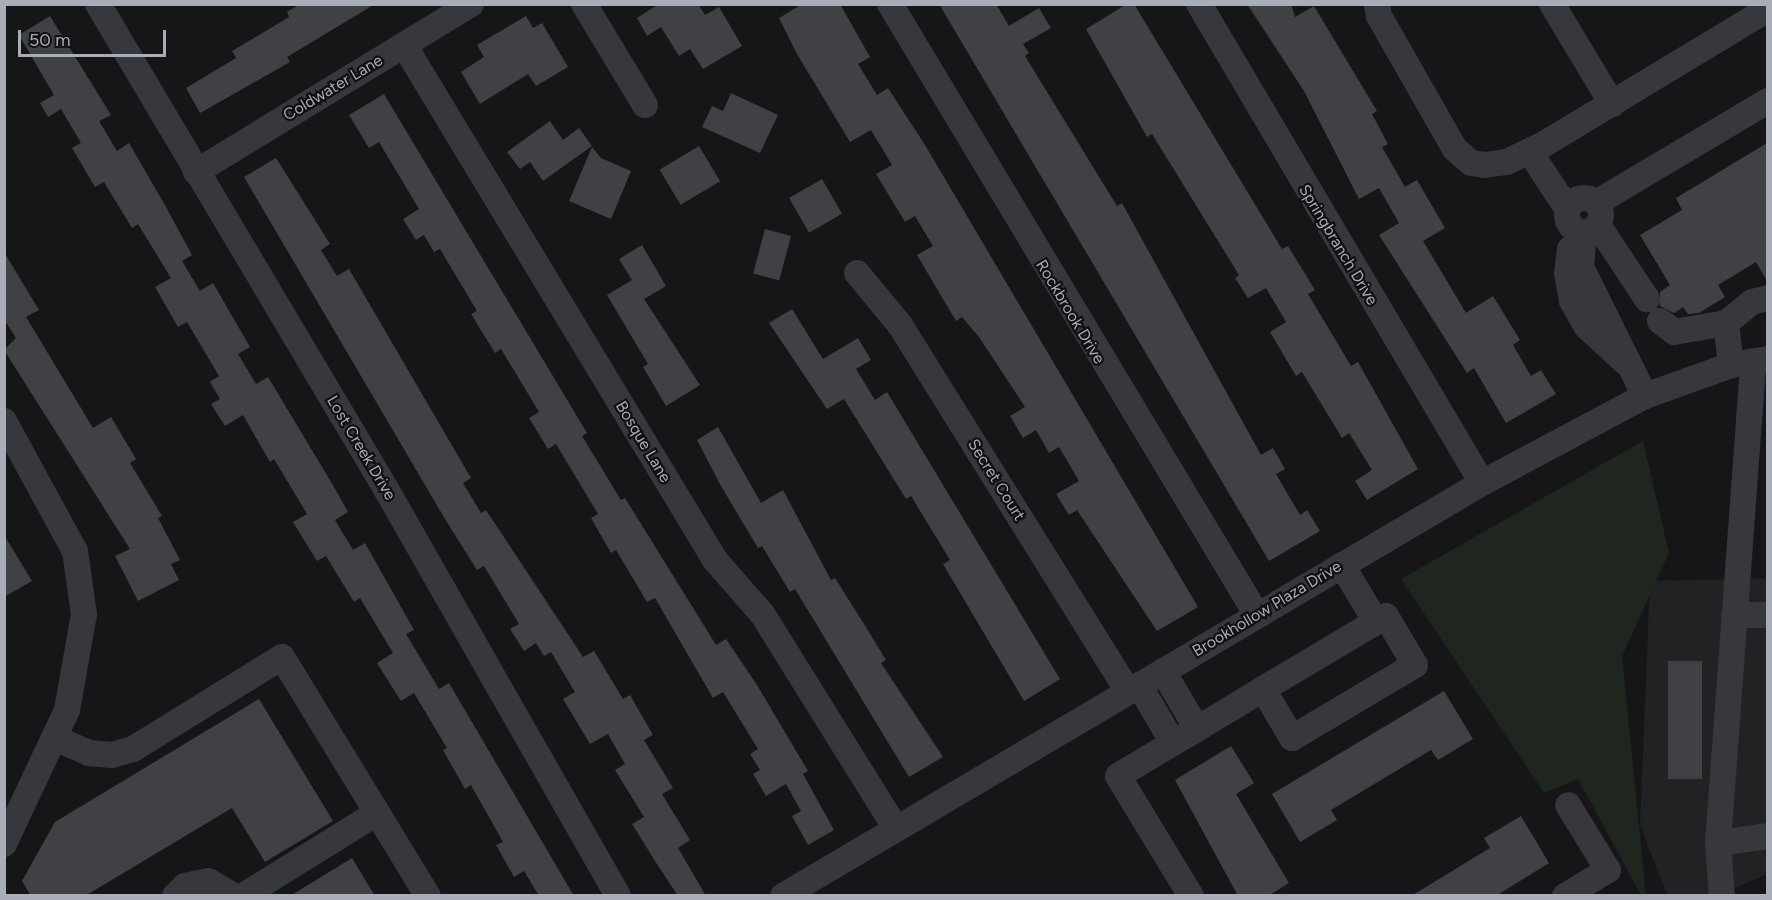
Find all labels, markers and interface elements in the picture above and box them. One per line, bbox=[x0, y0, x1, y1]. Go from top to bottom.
scale bar bbox=[21, 18, 170, 56]
text: 50 m bbox=[29, 29, 71, 51]
street label: Coldwater Lane bbox=[280, 51, 386, 125]
street label: Springbranch Drive bbox=[1294, 181, 1382, 309]
street label: Rockbrook Drive bbox=[1031, 257, 1109, 367]
street label: Lost Creek Drive bbox=[322, 392, 400, 504]
street label: Bosque Lane bbox=[611, 398, 675, 486]
street label: Secret Court bbox=[963, 436, 1029, 524]
street label: Brookhollow Plaza Drive bbox=[1189, 557, 1345, 661]

